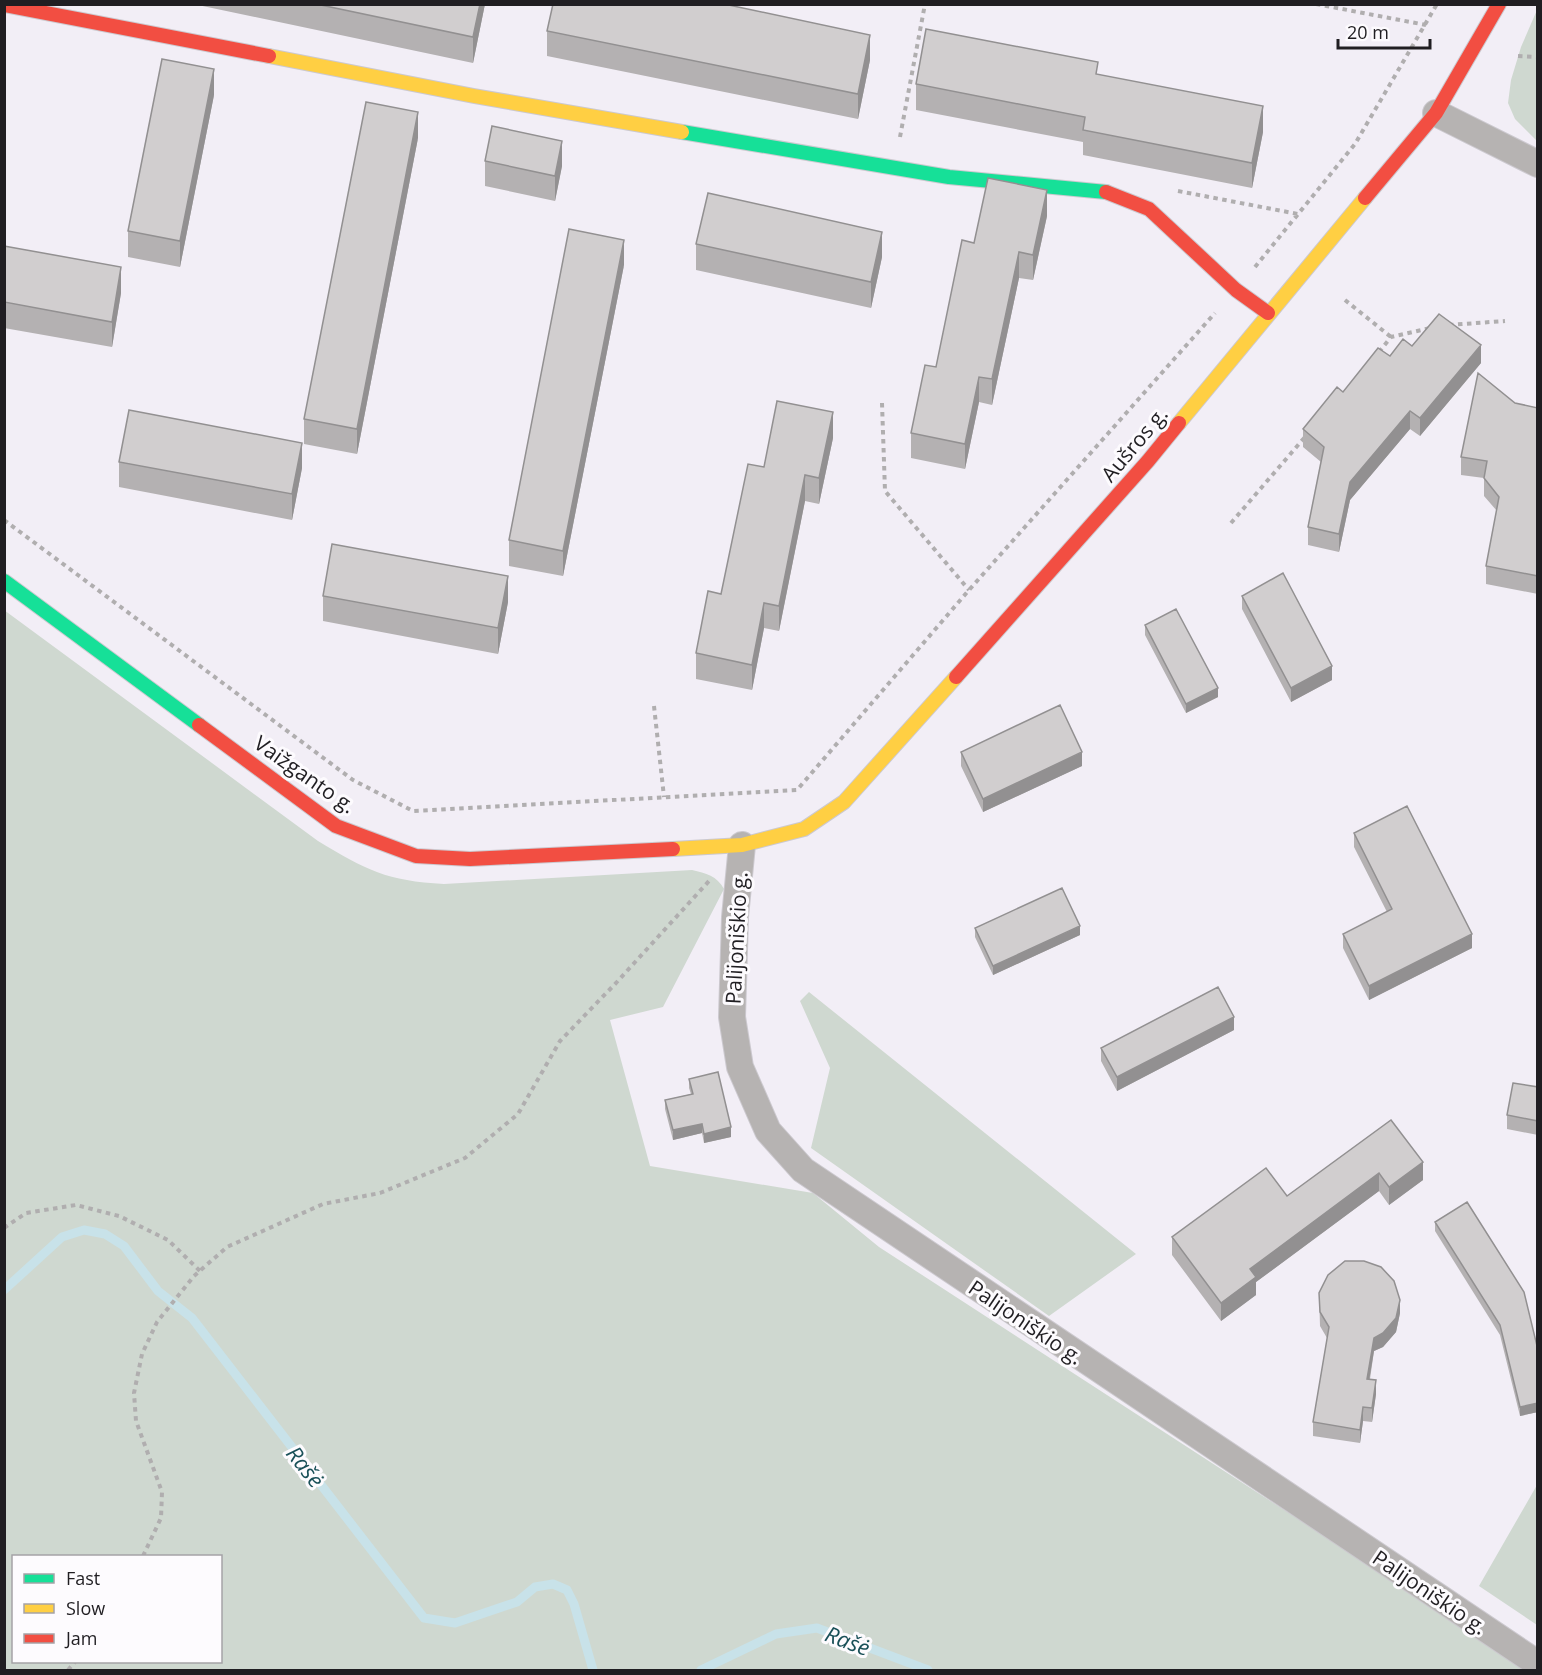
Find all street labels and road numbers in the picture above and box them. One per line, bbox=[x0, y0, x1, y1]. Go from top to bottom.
street label: Aušros g. bbox=[1094, 401, 1174, 487]
street label: Vaižganto g. bbox=[249, 729, 361, 819]
street label: Palijoniškio g. bbox=[719, 871, 753, 1005]
street label: Palijoniškio g. bbox=[963, 1273, 1089, 1371]
street label: Palijoniškio g. bbox=[1367, 1543, 1493, 1641]

